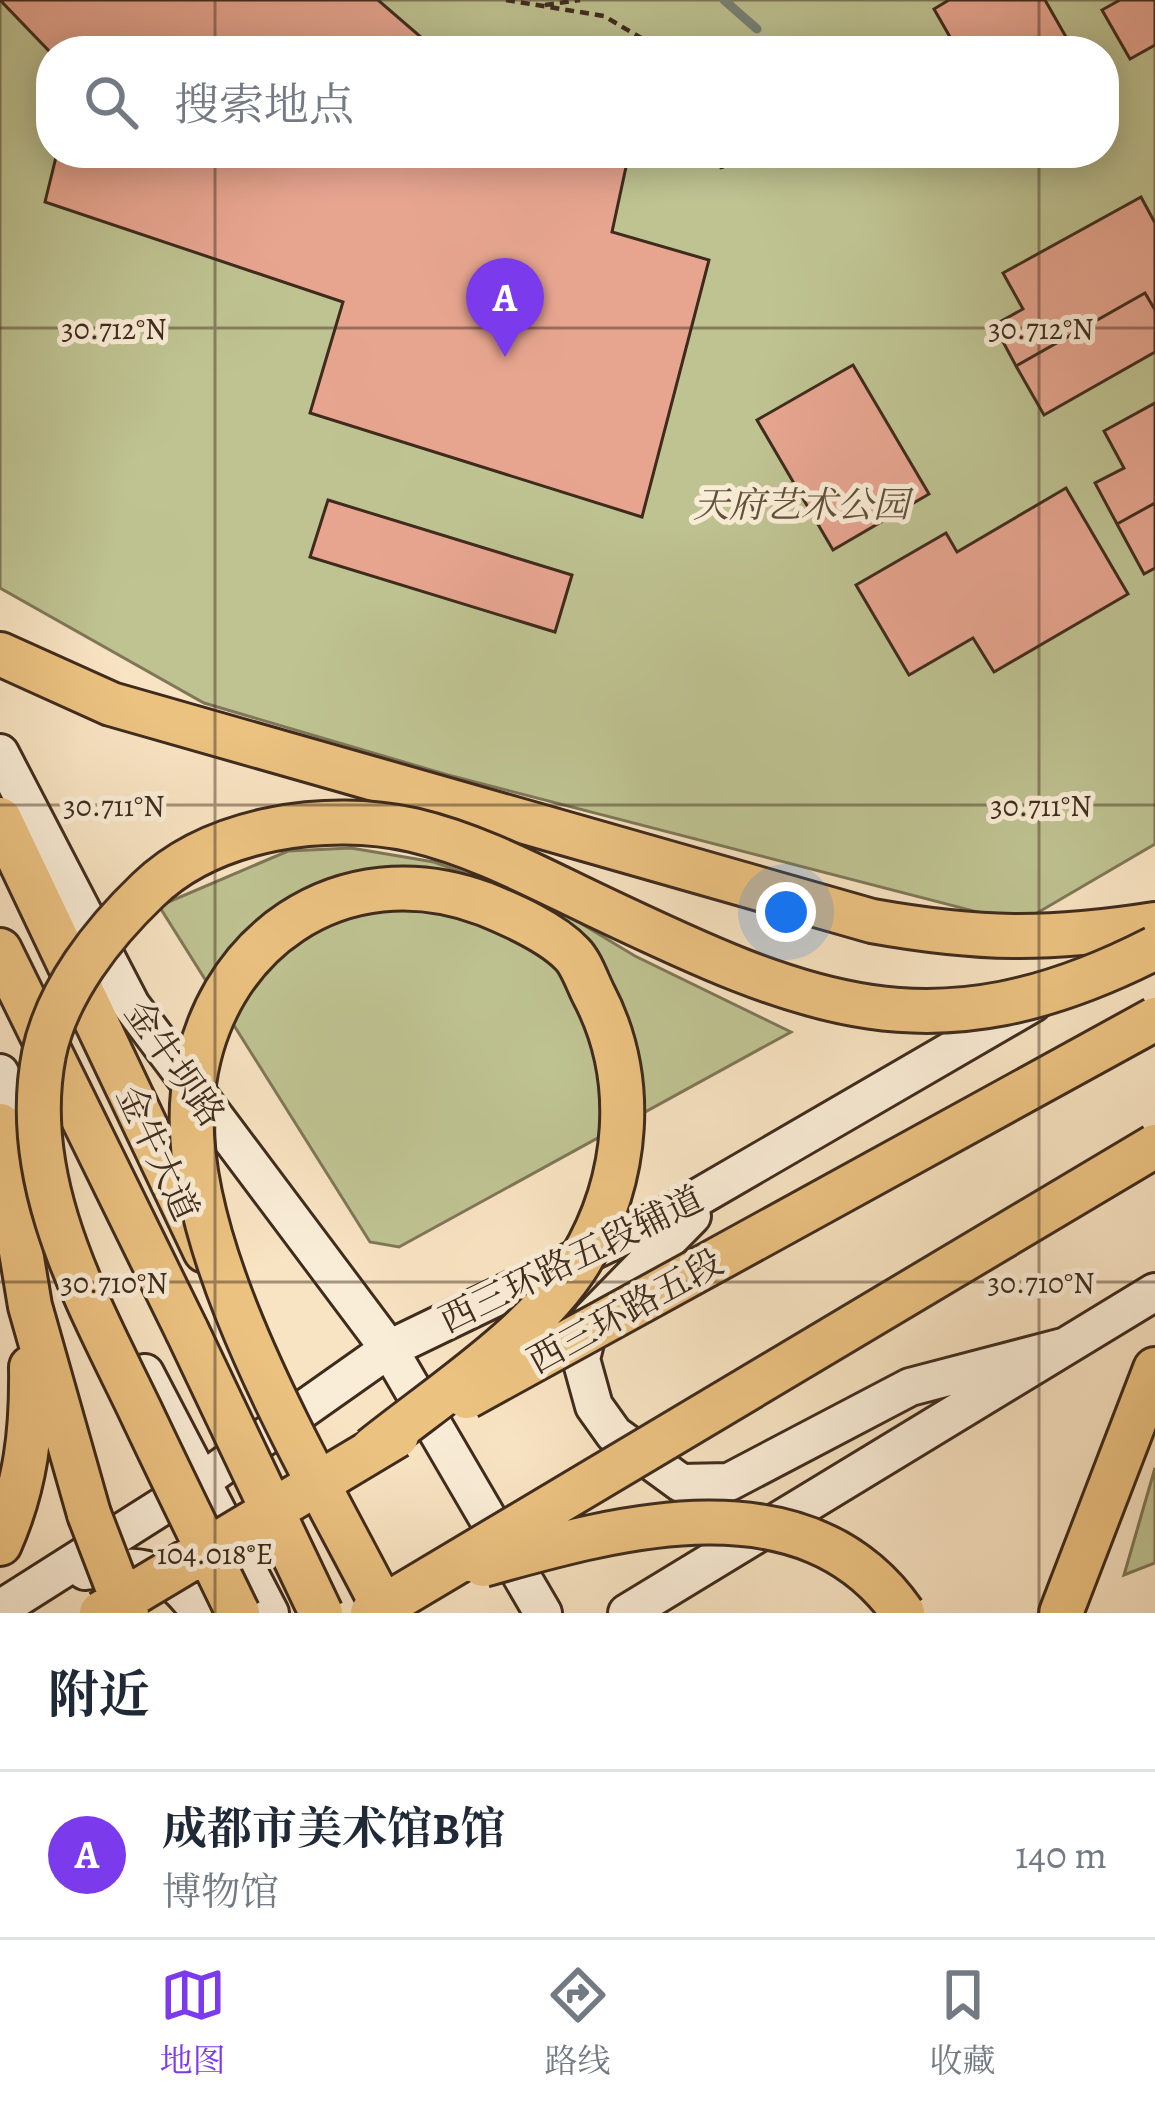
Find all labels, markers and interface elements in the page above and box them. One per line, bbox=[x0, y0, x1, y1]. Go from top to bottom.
search box bbox=[36, 36, 1119, 168]
icon: search bbox=[78, 69, 144, 135]
text: 搜索地点 bbox=[174, 74, 354, 136]
pin: A bbox=[466, 258, 544, 357]
text: 30.712°N bbox=[61, 309, 167, 349]
text: 30.712°N bbox=[988, 309, 1094, 349]
park label: 天府艺术公园 bbox=[693, 480, 914, 529]
text: 30.711°N bbox=[63, 786, 165, 826]
text: 30.711°N bbox=[990, 786, 1092, 826]
your location bbox=[756, 882, 816, 942]
street label: 金牛坝路 bbox=[114, 990, 236, 1136]
street label: 金牛大道 bbox=[105, 1077, 211, 1229]
street label: 西三环路五段辅道 bbox=[432, 1176, 710, 1342]
street label: 西三环路五段 bbox=[520, 1240, 730, 1382]
text: 30.710°N bbox=[60, 1263, 168, 1303]
text: 30.710°N bbox=[987, 1263, 1095, 1303]
text: 104.018°E bbox=[157, 1534, 273, 1574]
text: 附近 bbox=[48, 1660, 150, 1730]
text: 成都市美术馆B馆 bbox=[162, 1798, 505, 1860]
text: A bbox=[75, 1828, 99, 1881]
text: 140 m bbox=[1015, 1828, 1107, 1881]
text: 博物馆 bbox=[162, 1865, 279, 1918]
tab: 地图 bbox=[160, 1962, 226, 2083]
tab: 路线 bbox=[545, 1962, 611, 2083]
tab: 收藏 bbox=[930, 1962, 996, 2083]

